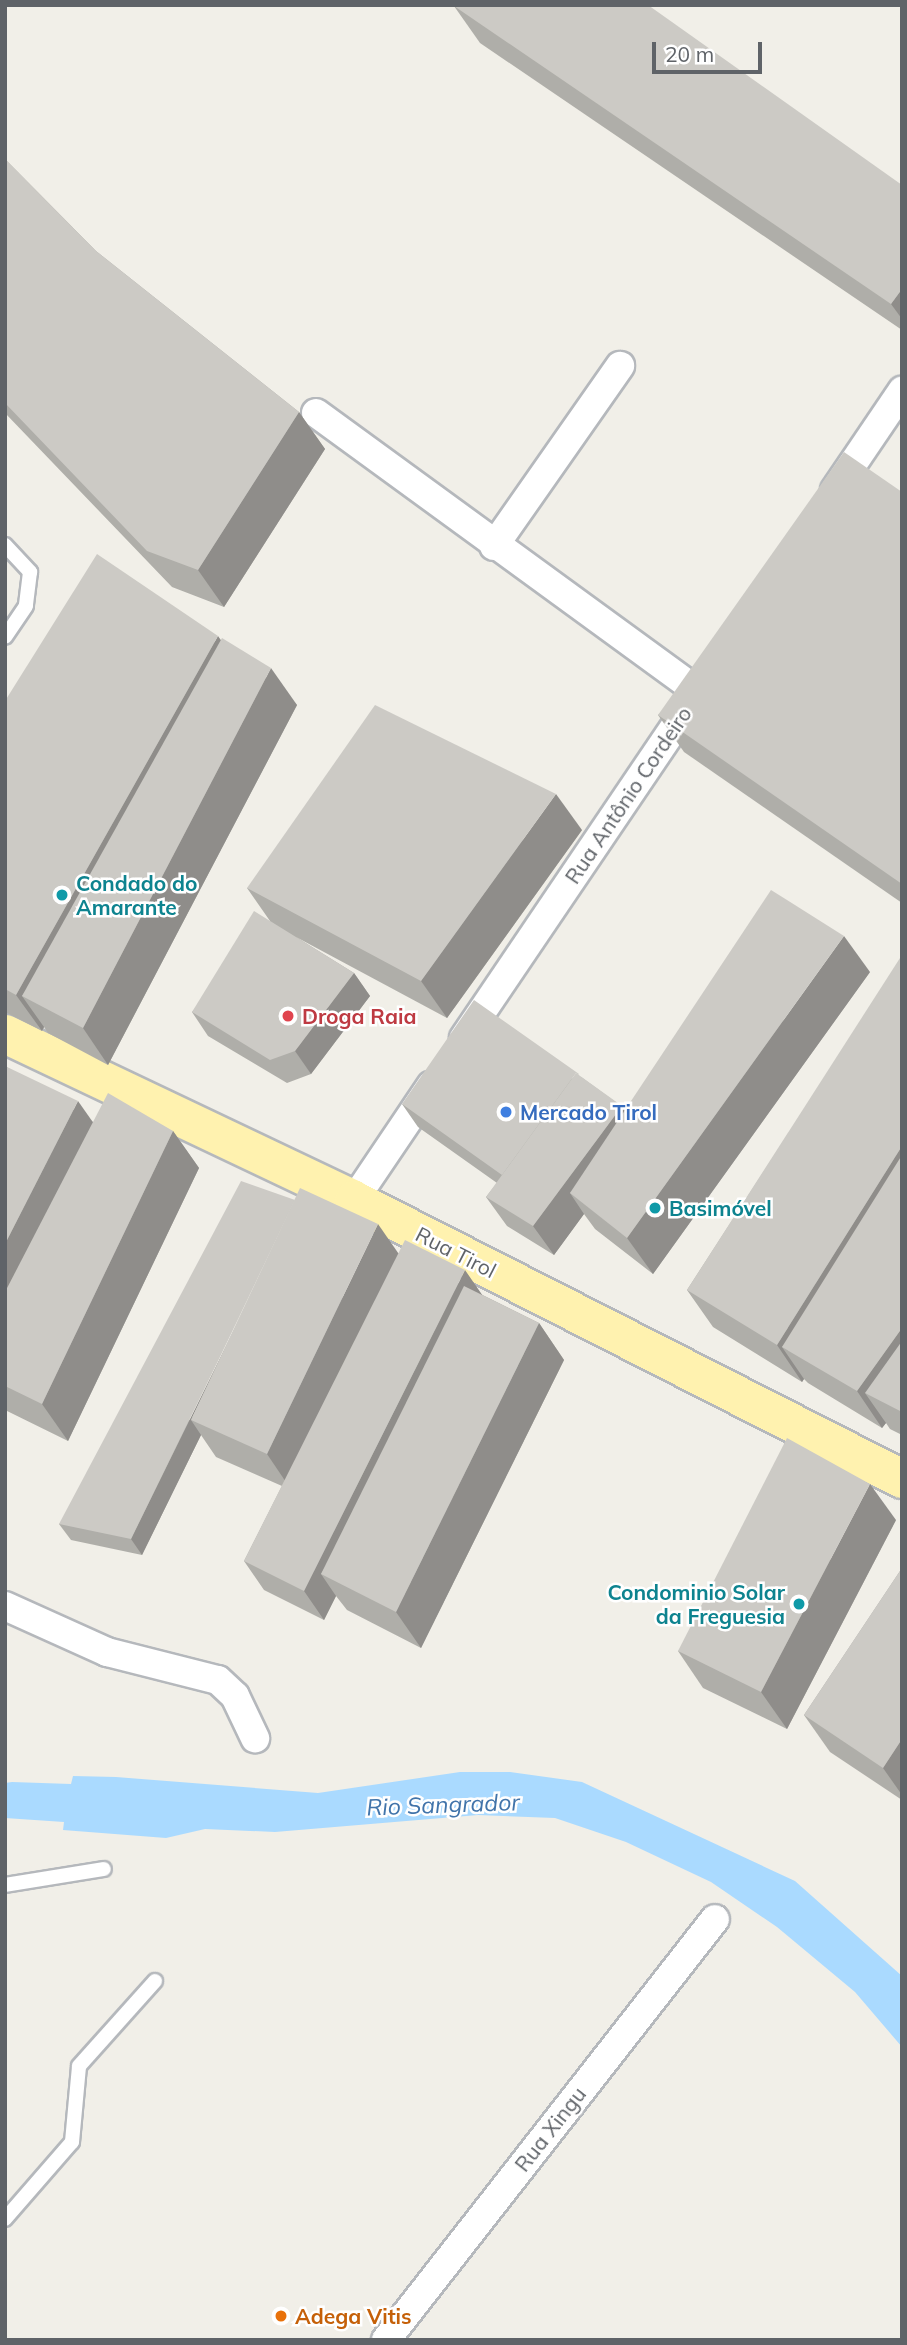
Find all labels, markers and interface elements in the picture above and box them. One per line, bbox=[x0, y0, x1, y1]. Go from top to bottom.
scale bar bbox=[655, 28, 765, 72]
text: 20 m bbox=[665, 41, 714, 67]
street label: Rua Antônio Cordeiro bbox=[559, 702, 697, 888]
place label: Condado do Amarante bbox=[76, 870, 197, 920]
marker: Condado do Amarante bbox=[54, 887, 70, 903]
place label: Droga Raia bbox=[302, 1003, 417, 1029]
marker: Droga Raia bbox=[280, 1008, 296, 1024]
place label: Mercado Tirol bbox=[520, 1099, 657, 1125]
marker: Mercado Tirol bbox=[498, 1104, 514, 1120]
place label: Basimóvel bbox=[669, 1195, 772, 1221]
marker: Basimóvel bbox=[647, 1200, 663, 1216]
street label: Rua Tirol bbox=[412, 1221, 500, 1283]
place label: Condominio Solar da Freguesia bbox=[607, 1579, 785, 1629]
marker: Condominio Solar da Freguesia bbox=[791, 1596, 807, 1612]
water label: Rio Sangrador bbox=[366, 1789, 520, 1821]
street label: Rua Xingu bbox=[509, 2082, 591, 2176]
place label: Adega Vitis bbox=[295, 2303, 412, 2329]
marker: Adega Vitis bbox=[273, 2308, 289, 2324]

